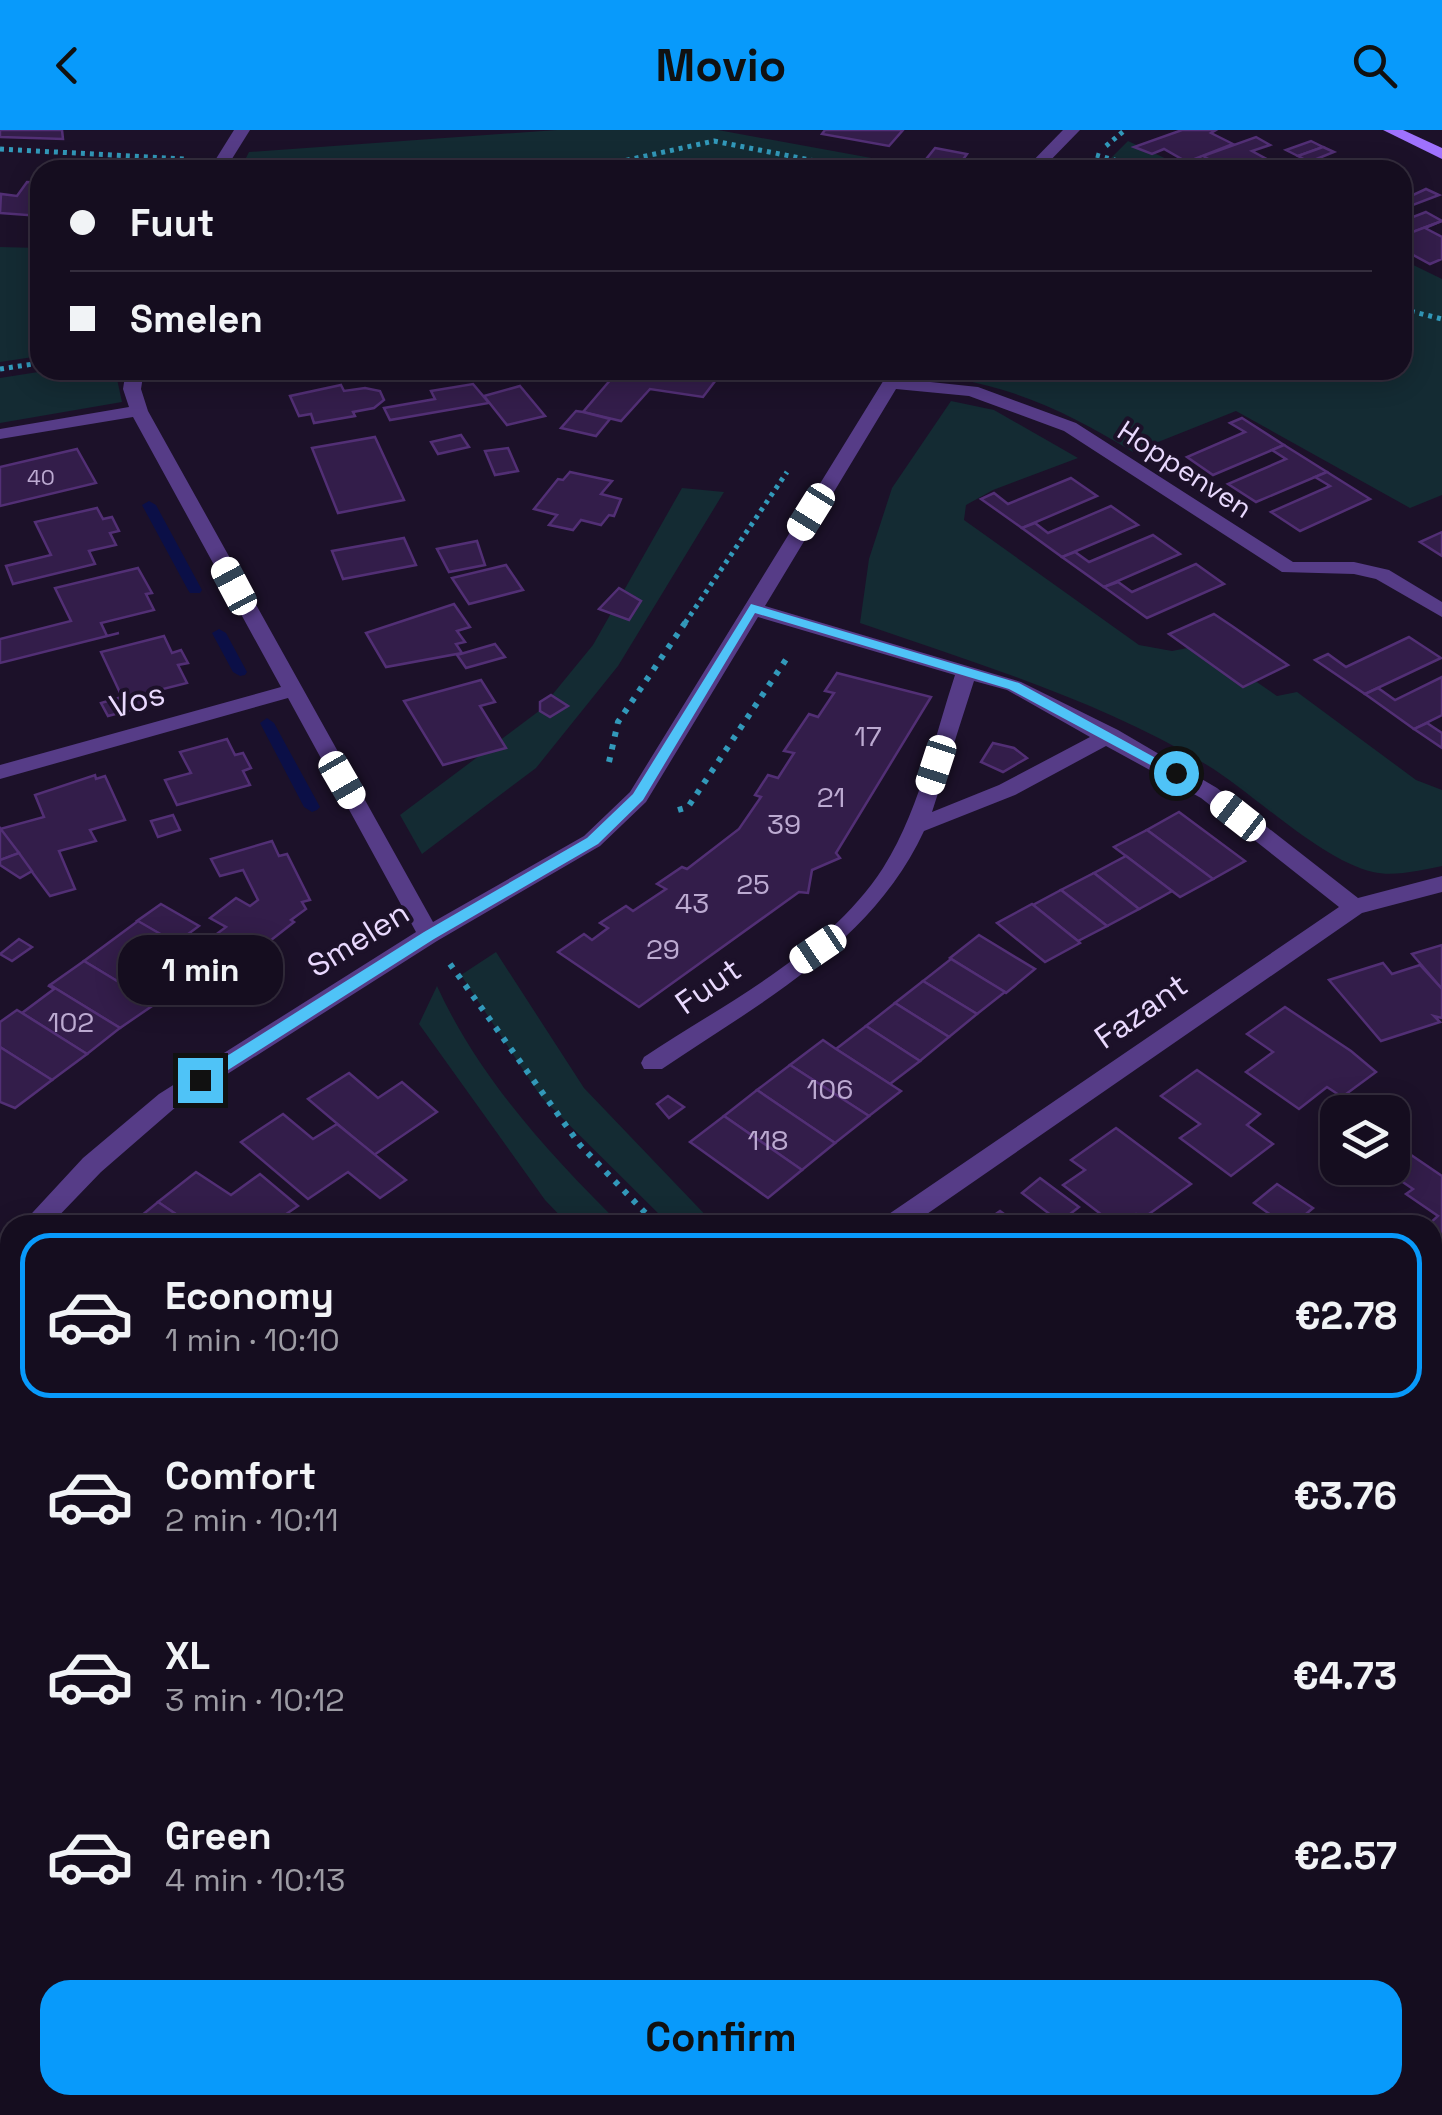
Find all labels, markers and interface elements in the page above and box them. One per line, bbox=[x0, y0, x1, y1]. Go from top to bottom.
text: Movio bbox=[656, 37, 786, 94]
icon: back bbox=[40, 38, 95, 93]
icon: search bbox=[1347, 38, 1402, 93]
text: Fuut bbox=[130, 199, 214, 247]
text: Smelen bbox=[130, 295, 263, 343]
street label: Hoppenven bbox=[1111, 412, 1259, 526]
house number: 40 bbox=[27, 463, 55, 491]
car bbox=[782, 479, 840, 545]
car bbox=[207, 552, 261, 620]
street label: Vos bbox=[105, 673, 169, 727]
house number: 17 bbox=[854, 718, 882, 754]
car bbox=[912, 732, 960, 798]
car bbox=[314, 747, 370, 813]
route start bbox=[1154, 751, 1199, 796]
house number: 21 bbox=[817, 779, 845, 815]
car bbox=[1205, 786, 1271, 846]
house number: 39 bbox=[767, 806, 801, 842]
house number: 25 bbox=[736, 866, 770, 902]
house number: 43 bbox=[675, 885, 709, 921]
street label: Smelen bbox=[300, 892, 416, 986]
car bbox=[785, 920, 851, 978]
house number: 29 bbox=[646, 931, 680, 967]
callout: 1 min bbox=[118, 935, 282, 1005]
street label: Fuut bbox=[667, 949, 749, 1023]
text: 1 min bbox=[161, 950, 240, 990]
street label: Fazant bbox=[1087, 965, 1195, 1057]
house number: 102 bbox=[48, 1004, 94, 1040]
route end bbox=[178, 1058, 223, 1103]
house number: 106 bbox=[807, 1071, 853, 1107]
map controls bbox=[1320, 1095, 1410, 1185]
button: layers bbox=[1320, 1095, 1410, 1185]
house number: 118 bbox=[748, 1122, 788, 1158]
icon: car bbox=[45, 1271, 135, 1361]
text: Economy bbox=[165, 1272, 334, 1320]
text: €2.78 bbox=[1295, 1292, 1397, 1340]
text: 1 min · 10:10 bbox=[165, 1320, 340, 1360]
icon: car bbox=[45, 1451, 135, 1541]
text: Comfort bbox=[165, 1452, 316, 1500]
text: €3.76 bbox=[1294, 1472, 1397, 1520]
text: 2 min · 10:11 bbox=[165, 1500, 339, 1540]
icon: car bbox=[45, 1631, 135, 1721]
text: XL bbox=[165, 1632, 210, 1680]
text: €4.73 bbox=[1293, 1652, 1397, 1700]
text: 3 min · 10:12 bbox=[165, 1680, 345, 1720]
icon: car bbox=[45, 1811, 135, 1901]
text: Green bbox=[165, 1812, 272, 1860]
text: €2.57 bbox=[1294, 1832, 1397, 1880]
text: 4 min · 10:13 bbox=[165, 1860, 345, 1900]
button: Confirm bbox=[40, 1980, 1402, 2095]

